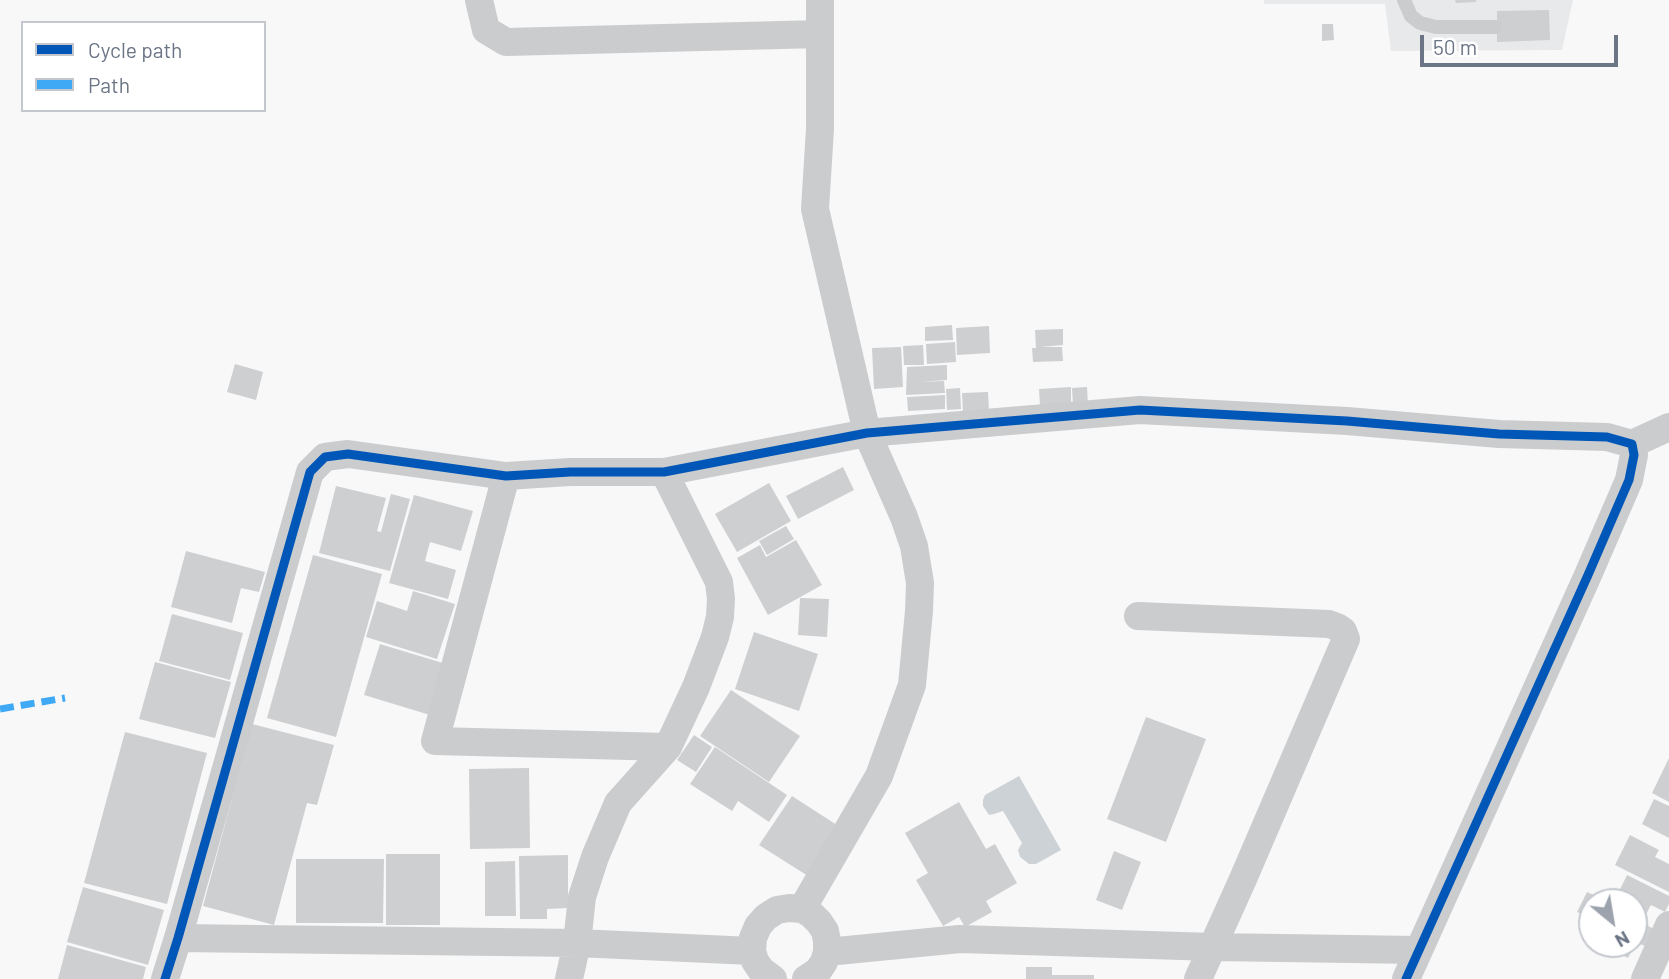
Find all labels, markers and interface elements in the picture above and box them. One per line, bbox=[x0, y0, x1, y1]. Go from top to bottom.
legend bbox=[21, 21, 266, 112]
scale bar bbox=[1424, 21, 1622, 65]
text: 50 m bbox=[1433, 34, 1477, 59]
text: Cycle path bbox=[88, 37, 182, 62]
text: Path bbox=[88, 72, 130, 97]
north arrow bbox=[1578, 888, 1648, 958]
text: N bbox=[1612, 927, 1634, 953]

